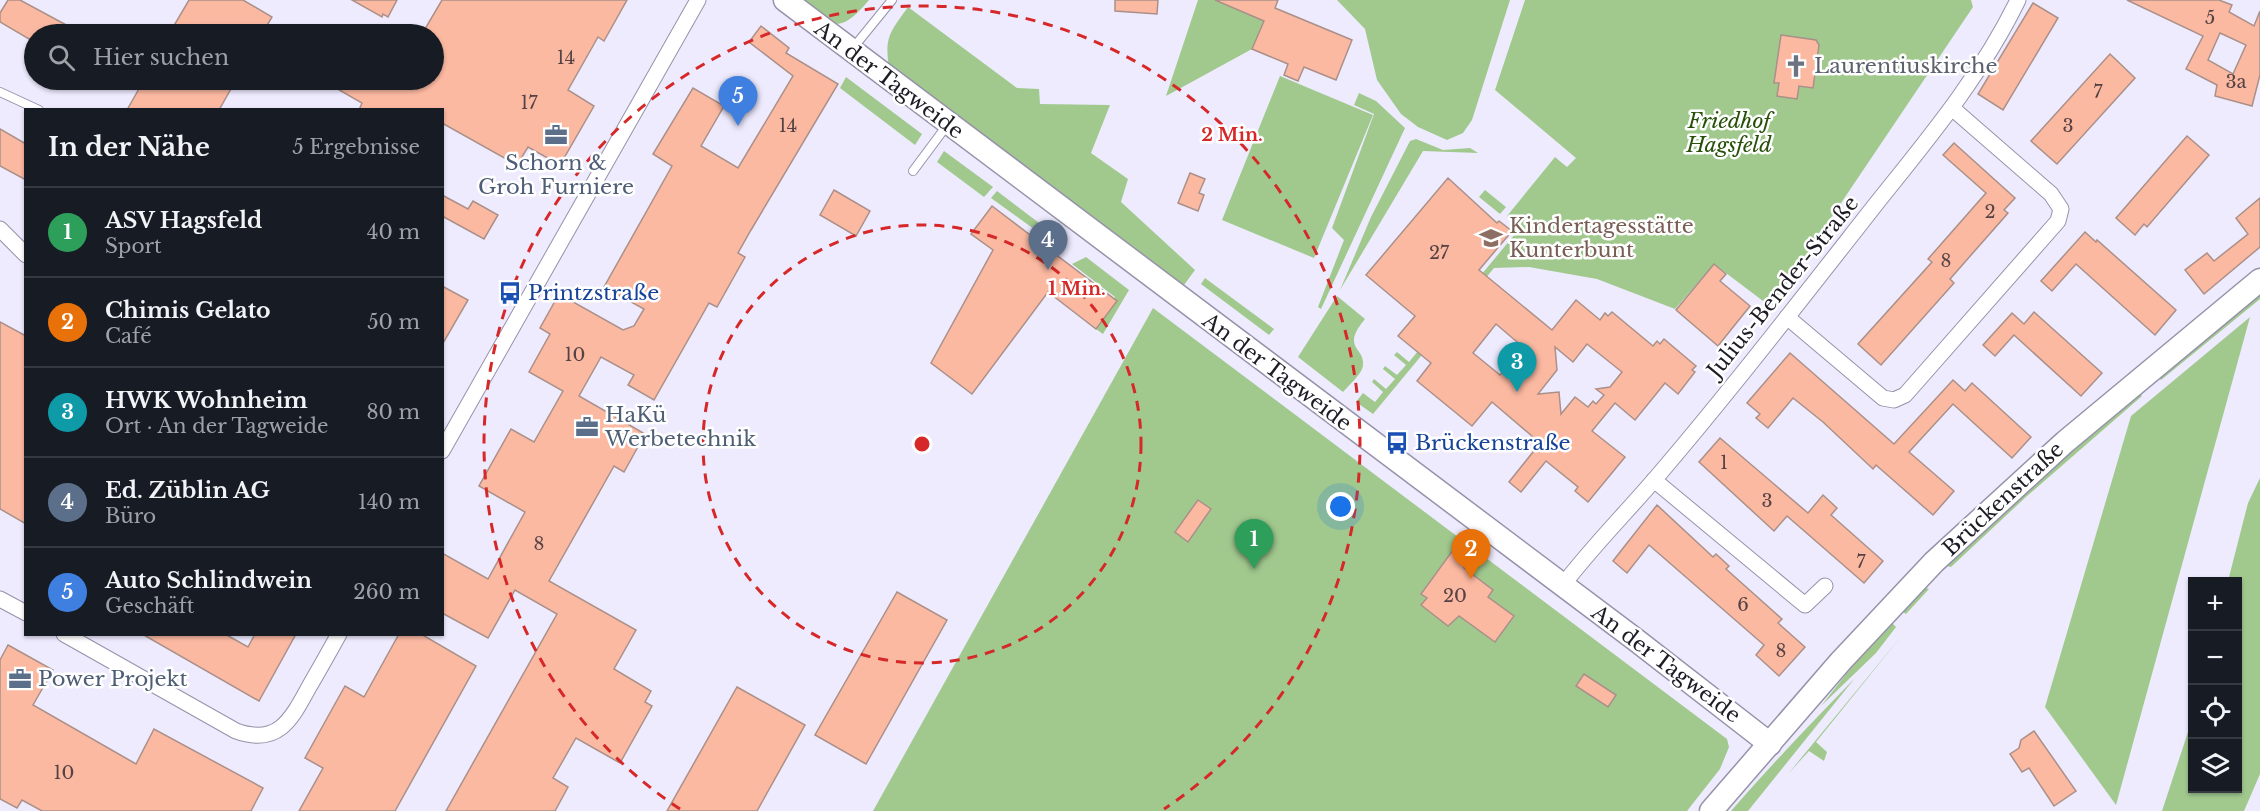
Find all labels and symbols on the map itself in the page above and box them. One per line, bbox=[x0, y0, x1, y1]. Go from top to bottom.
house number: 5 bbox=[2205, 7, 2215, 29]
street label: An der Tagweide bbox=[809, 15, 969, 144]
house number: 14 bbox=[557, 47, 575, 69]
church icon: Laurentiuskirche bbox=[1783, 53, 1809, 79]
place label: Laurentiuskirche bbox=[1814, 53, 1998, 79]
house number: 3a bbox=[2225, 71, 2247, 93]
pin: 5 bbox=[718, 76, 758, 126]
house number: 7 bbox=[2093, 81, 2103, 103]
house number: 17 bbox=[520, 92, 538, 114]
park label: Friedhof Hagsfeld bbox=[1685, 108, 1775, 158]
house number: 14 bbox=[779, 115, 797, 137]
house number: 3 bbox=[2062, 115, 2074, 137]
office icon: Schorn & Groh Furniere bbox=[543, 122, 569, 148]
text: 2 Min. bbox=[1201, 124, 1263, 146]
place label: Schorn & Groh Furniere bbox=[478, 150, 634, 200]
street label: Julius-Bender-Straße bbox=[1700, 191, 1864, 385]
house number: 2 bbox=[1984, 201, 1996, 223]
place label: Kindertagesstätte Kunterbunt bbox=[1509, 213, 1694, 263]
pin: 4 bbox=[1028, 220, 1068, 270]
school or university icon: Kindertagesstätte Kunterbunt bbox=[1478, 225, 1504, 251]
house number: 27 bbox=[1429, 242, 1450, 264]
house number: 8 bbox=[1941, 250, 1951, 272]
text: 1 Min. bbox=[1048, 278, 1106, 300]
bus stop icon: Printzstraße bbox=[497, 280, 523, 306]
place label: Printzstraße bbox=[528, 280, 659, 306]
street label: An der Tagweide bbox=[1197, 307, 1357, 436]
pin: 3 bbox=[1498, 342, 1537, 392]
house number: 10 bbox=[565, 344, 585, 366]
place label: HaKü Werbetechnik bbox=[604, 402, 756, 452]
office icon: HaKü Werbetechnik bbox=[574, 414, 600, 440]
bus stop icon: Brückenstraße bbox=[1384, 430, 1410, 456]
place label: Brückenstraße bbox=[1415, 430, 1571, 456]
centre of rings bbox=[912, 434, 932, 454]
street label: Brückenstraße bbox=[1937, 436, 2069, 562]
house number: 1 bbox=[1720, 452, 1728, 474]
house number: 3 bbox=[1761, 490, 1773, 512]
your location bbox=[1326, 492, 1355, 521]
pin: 1 bbox=[1234, 520, 1274, 569]
pin: 2 bbox=[1452, 530, 1490, 579]
house number: 8 bbox=[534, 533, 544, 555]
house number: 7 bbox=[1856, 551, 1866, 573]
house number: 20 bbox=[1443, 585, 1467, 607]
house number: 6 bbox=[1737, 594, 1749, 616]
street label: An der Tagweide bbox=[1586, 599, 1746, 728]
house number: 8 bbox=[1776, 640, 1786, 662]
office icon: Power Projekt bbox=[7, 666, 33, 692]
place label: Power Projekt bbox=[38, 666, 187, 692]
house number: 10 bbox=[54, 762, 74, 784]

